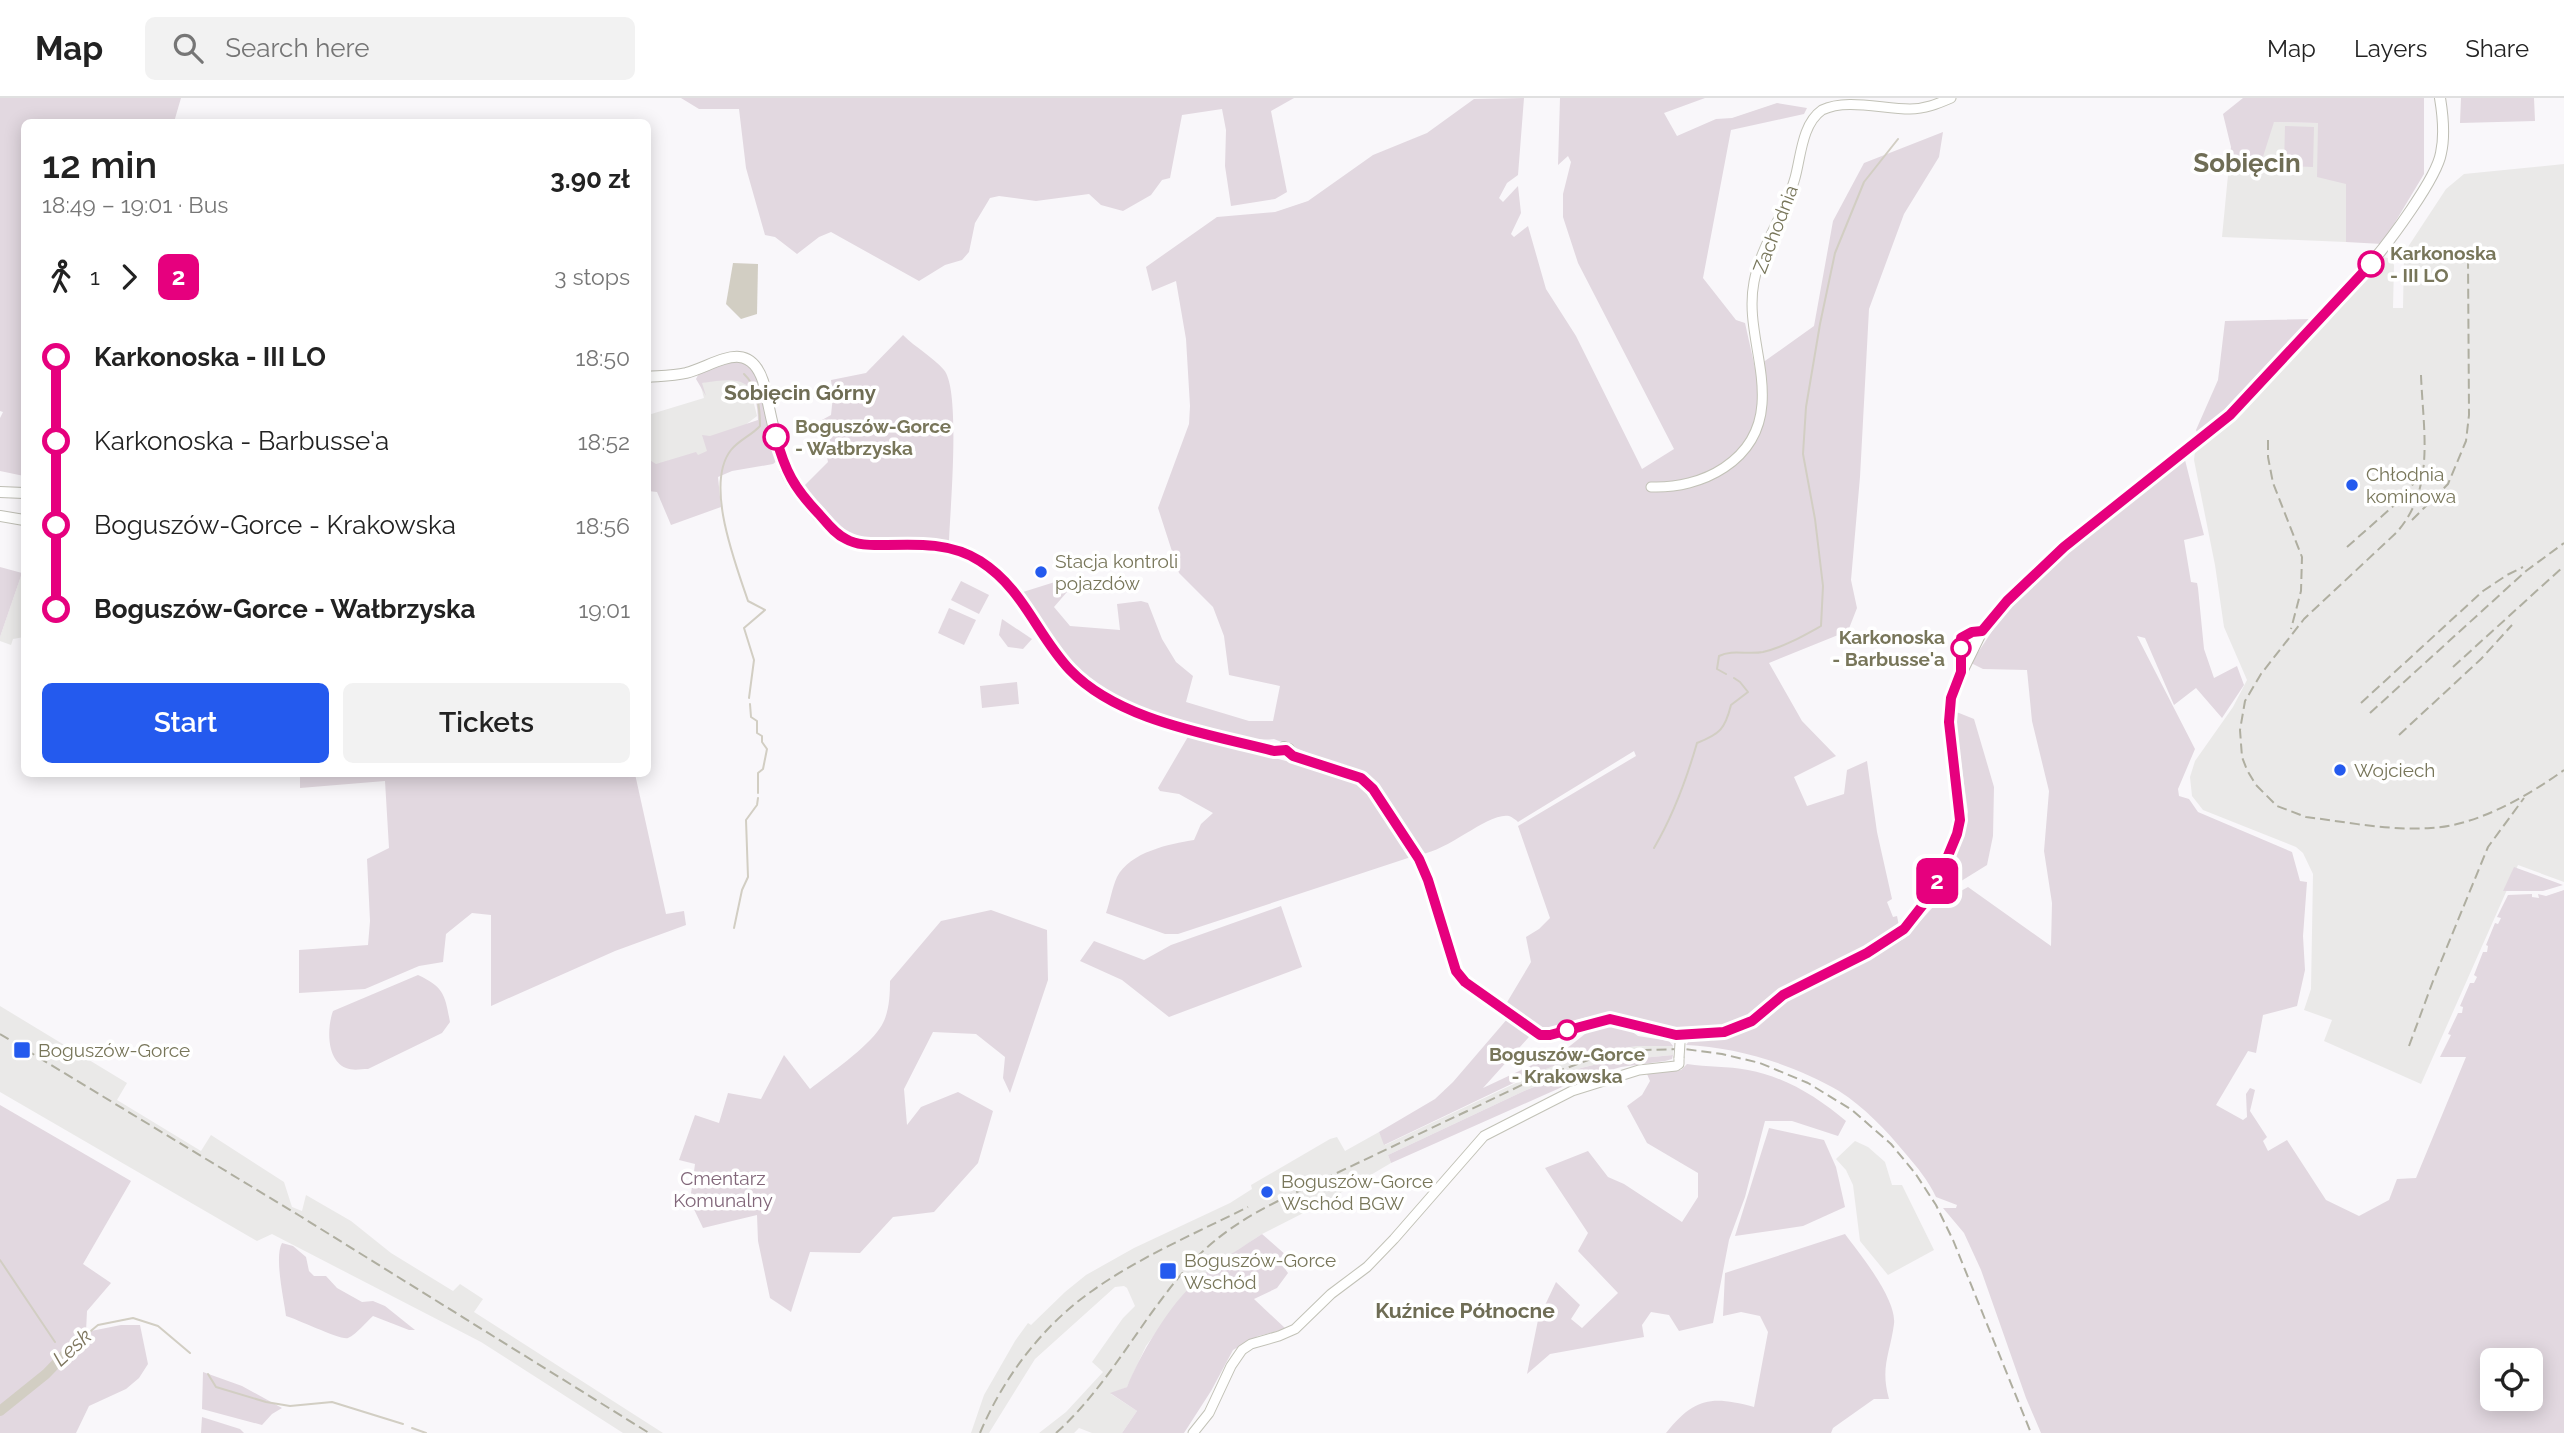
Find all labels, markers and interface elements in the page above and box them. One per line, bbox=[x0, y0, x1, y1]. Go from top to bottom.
search box bbox=[145, 17, 635, 80]
text: Map bbox=[35, 29, 103, 68]
icon: search bbox=[169, 29, 207, 67]
text: Search here bbox=[225, 33, 370, 63]
text: Map bbox=[2267, 34, 2316, 63]
text: Layers bbox=[2354, 34, 2427, 63]
text: Share bbox=[2465, 34, 2529, 63]
text: 12 min bbox=[42, 142, 157, 187]
district label: Sobięcin bbox=[2193, 148, 2301, 178]
text: 3.90 zł bbox=[550, 164, 630, 194]
street label: Zachodnia bbox=[1748, 182, 1802, 276]
text: 18:49 – 19:01 · Bus bbox=[42, 191, 228, 218]
place label: Karkonoska - III LO bbox=[2390, 242, 2496, 286]
marker: Karkonoska - III LO bbox=[2358, 251, 2384, 277]
icon: walk bbox=[42, 258, 80, 296]
icon: forward bbox=[110, 258, 148, 296]
text: 2 bbox=[172, 262, 185, 291]
text: 1 bbox=[90, 263, 100, 290]
text: 3 stops bbox=[554, 263, 630, 290]
text: Karkonoska - III LO bbox=[94, 342, 326, 372]
text: 18:50 bbox=[576, 344, 630, 371]
district label: Sobięcin Górny bbox=[724, 380, 876, 405]
place label: Boguszów-Gorce - Wałbrzyska bbox=[795, 415, 951, 459]
marker: Boguszów-Gorce - Wałbrzyska bbox=[763, 424, 789, 450]
text: Karkonoska - Barbusse'a bbox=[94, 426, 389, 456]
text: 18:52 bbox=[578, 428, 630, 455]
place label: Chłodnia kominowa bbox=[2366, 463, 2456, 507]
marker: Chłodnia kominowa bbox=[2344, 477, 2360, 493]
text: Boguszów-Gorce - Krakowska bbox=[94, 510, 456, 540]
text: 18:56 bbox=[576, 512, 630, 539]
place label: Stacja kontroli pojazdów bbox=[1055, 550, 1178, 594]
marker: Stacja kontroli pojazdów bbox=[1033, 564, 1049, 580]
text: Boguszów-Gorce - Wałbrzyska bbox=[94, 594, 475, 624]
text: 19:01 bbox=[578, 596, 630, 623]
place label: Karkonoska - Barbusse'a bbox=[1832, 626, 1945, 670]
marker: Karkonoska - Barbusse'a bbox=[1951, 638, 1971, 658]
button: Start bbox=[42, 683, 329, 763]
button: Tickets bbox=[343, 683, 630, 763]
place label: Wojciech bbox=[2354, 759, 2435, 781]
marker: Wojciech bbox=[2332, 762, 2348, 778]
line badge: 2 bbox=[1914, 858, 1960, 904]
text: 2 bbox=[1930, 866, 1944, 895]
marker: Boguszów-Gorce - Krakowska bbox=[1557, 1020, 1577, 1040]
place label: Boguszów-Gorce bbox=[38, 1039, 190, 1061]
marker: Boguszów-Gorce bbox=[12, 1040, 32, 1060]
place label: Boguszów-Gorce - Krakowska bbox=[1489, 1043, 1645, 1087]
park label: Cmentarz Komunalny bbox=[673, 1167, 773, 1211]
place label: Boguszów-Gorce Wschód BGW bbox=[1281, 1170, 1433, 1214]
marker: Boguszów-Gorce Wschód BGW bbox=[1259, 1184, 1275, 1200]
place label: Boguszów-Gorce Wschód bbox=[1184, 1249, 1336, 1293]
marker: Boguszów-Gorce Wschód bbox=[1158, 1261, 1178, 1281]
district label: Kuźnice Północne bbox=[1375, 1298, 1555, 1323]
water label: Lesk bbox=[47, 1323, 97, 1371]
map controls bbox=[2480, 1348, 2543, 1411]
button: locate bbox=[2480, 1348, 2543, 1411]

